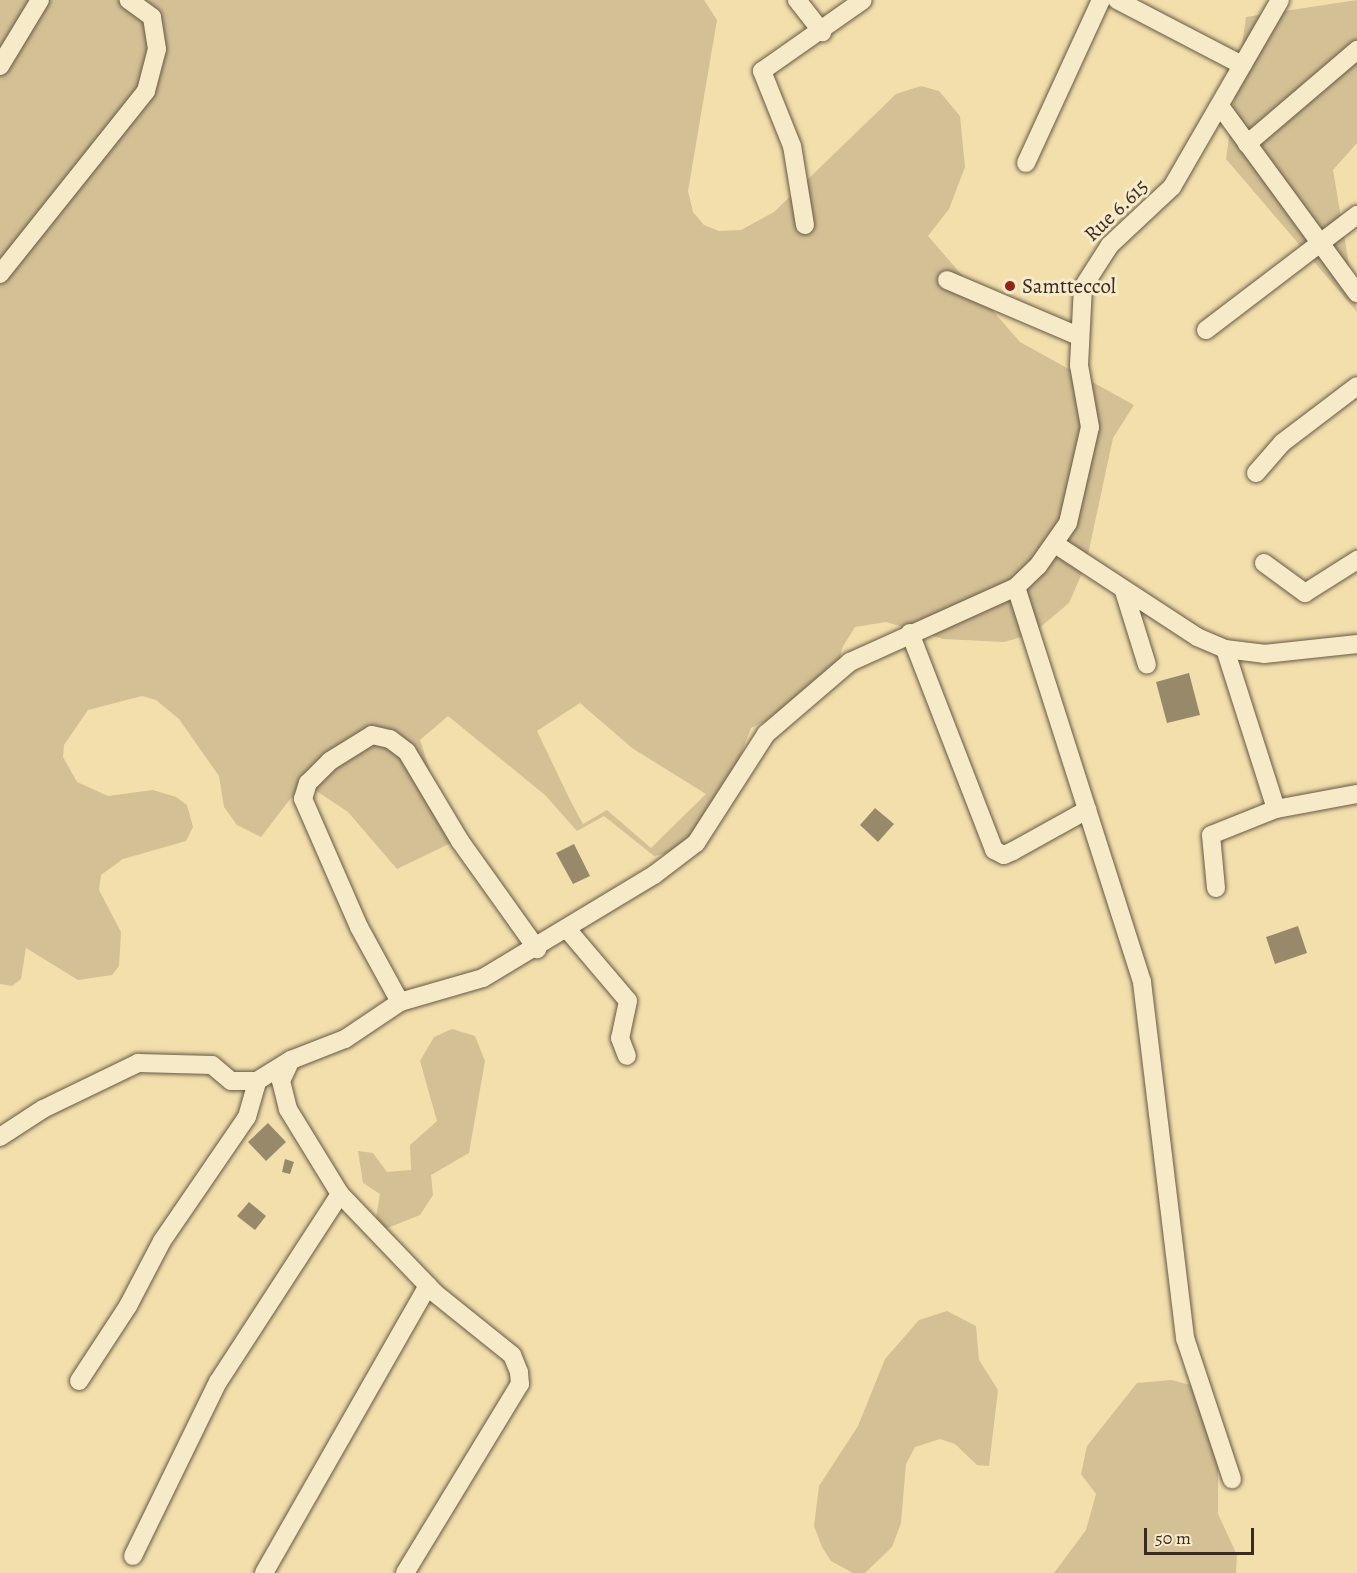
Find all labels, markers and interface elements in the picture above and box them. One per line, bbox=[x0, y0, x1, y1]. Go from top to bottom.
street label: Rue 6.615 bbox=[1079, 173, 1153, 247]
place label: Samtteccol bbox=[1022, 273, 1116, 299]
marker: Samtteccol bbox=[1003, 279, 1017, 293]
scale bar bbox=[1147, 1516, 1256, 1554]
text: 50 m bbox=[1155, 1526, 1191, 1550]

